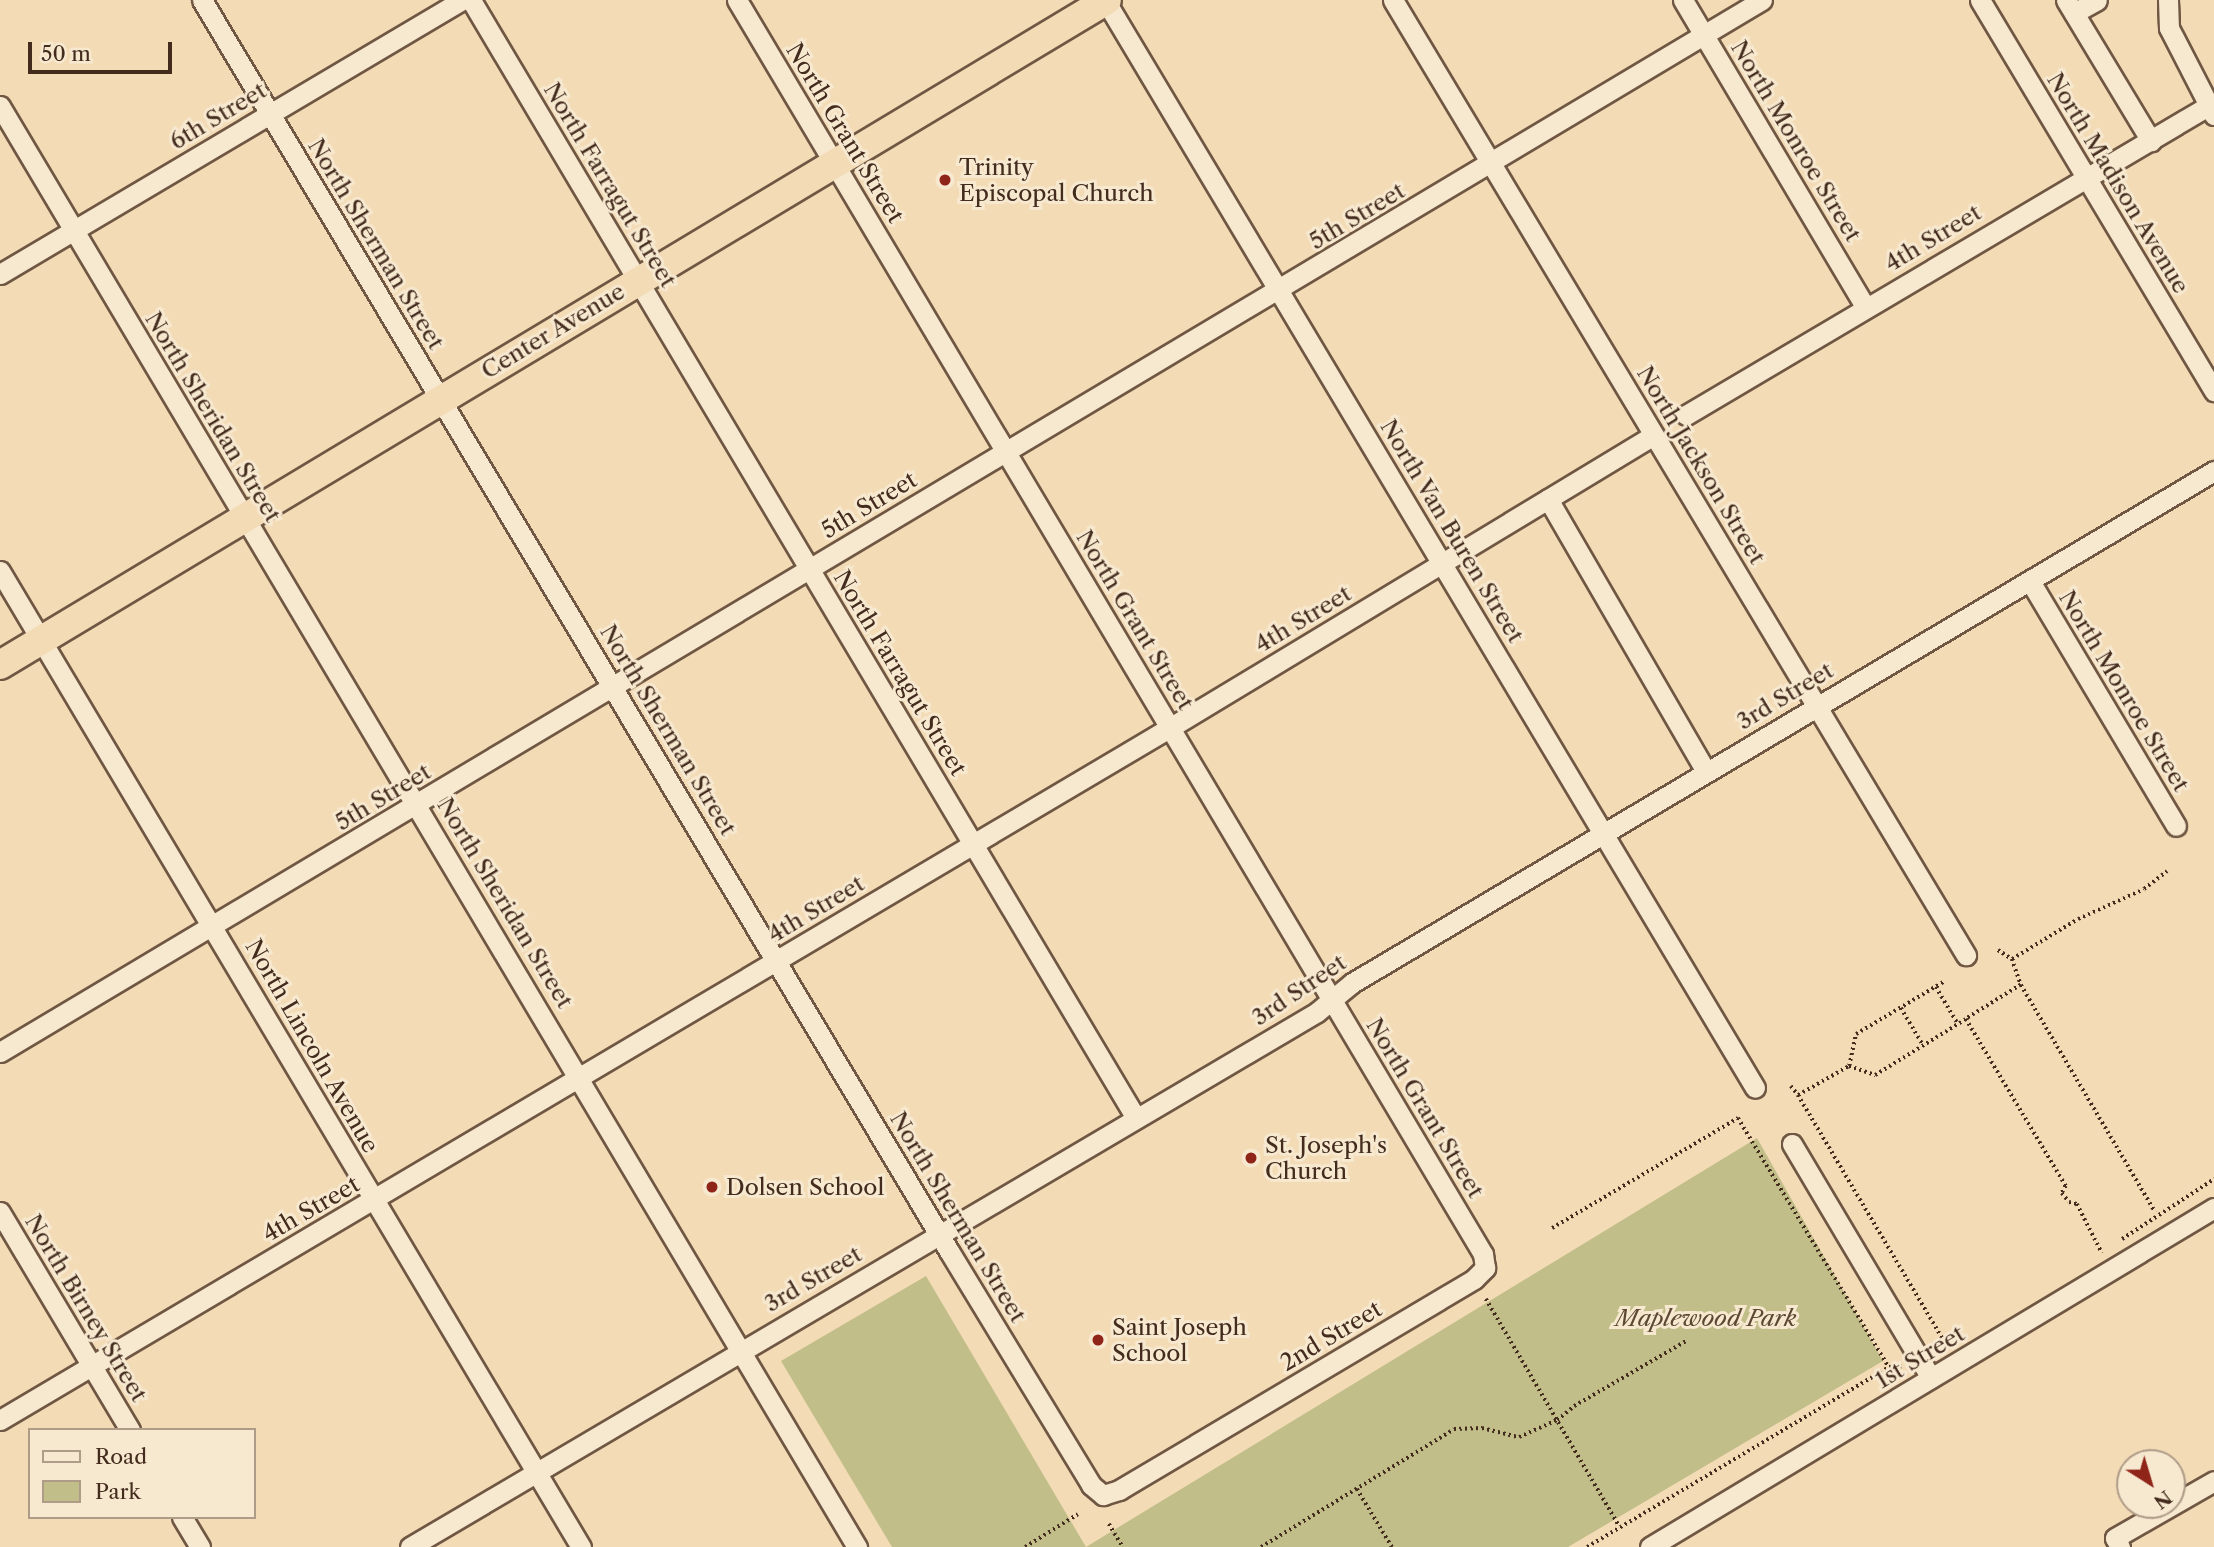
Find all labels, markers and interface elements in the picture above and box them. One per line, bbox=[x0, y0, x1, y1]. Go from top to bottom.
scale bar bbox=[32, 28, 175, 72]
street label: North Monroe Street bbox=[1725, 35, 1867, 247]
street label: North Grant Street bbox=[780, 38, 910, 228]
text: 50 m bbox=[41, 41, 91, 66]
street label: North Madison Avenue bbox=[2041, 67, 2195, 299]
street label: 6th Street bbox=[165, 77, 271, 155]
street label: North Farragut Street bbox=[538, 77, 682, 293]
street label: North Sherman Street bbox=[302, 134, 450, 354]
place label: Trinity Episcopal Church bbox=[959, 153, 1154, 207]
marker: Trinity Episcopal Church bbox=[937, 172, 953, 188]
street label: 5th Street bbox=[1304, 177, 1410, 255]
street label: 4th Street bbox=[1880, 199, 1986, 277]
street label: Center Avenue bbox=[476, 277, 630, 385]
street label: North Sheridan Street bbox=[139, 307, 287, 527]
street label: North Jackson Street bbox=[1631, 361, 1771, 569]
street label: North Van Buren Street bbox=[1374, 414, 1530, 648]
street label: 5th Street bbox=[816, 466, 922, 544]
street label: North Grant Street bbox=[1070, 525, 1200, 715]
street label: North Farragut Street bbox=[828, 565, 972, 781]
street label: 4th Street bbox=[1250, 580, 1356, 658]
street label: North Monroe Street bbox=[2053, 585, 2195, 797]
street label: North Sherman Street bbox=[594, 620, 742, 840]
street label: 3rd Street bbox=[1732, 657, 1838, 735]
street label: 5th Street bbox=[330, 758, 436, 836]
street label: North Sheridan Street bbox=[431, 793, 579, 1013]
street label: 4th Street bbox=[763, 870, 869, 948]
street label: North Lincoln Avenue bbox=[239, 934, 385, 1158]
street label: 3rd Street bbox=[1247, 949, 1351, 1031]
street label: North Grant Street bbox=[1360, 1013, 1490, 1203]
street label: North Sherman Street bbox=[884, 1107, 1032, 1327]
place label: St. Joseph's Church bbox=[1265, 1131, 1387, 1185]
marker: St. Joseph's Church bbox=[1243, 1150, 1259, 1166]
street label: 4th Street bbox=[258, 1170, 364, 1248]
place label: Dolsen School bbox=[726, 1173, 884, 1201]
marker: Dolsen School bbox=[704, 1179, 720, 1195]
street label: North Birney Street bbox=[19, 1209, 153, 1407]
street label: 3rd Street bbox=[760, 1240, 866, 1318]
street label: 2nd Street bbox=[1275, 1295, 1387, 1377]
park label: Maplewood Park bbox=[1616, 1304, 1796, 1332]
place label: Saint Joseph School bbox=[1112, 1313, 1247, 1367]
street label: 1st Street bbox=[1870, 1320, 1970, 1394]
marker: Saint Joseph School bbox=[1090, 1332, 1106, 1348]
legend bbox=[28, 1428, 256, 1519]
text: Road bbox=[95, 1444, 147, 1469]
north arrow bbox=[2116, 1449, 2186, 1519]
text: Park bbox=[95, 1479, 141, 1504]
text: N bbox=[2149, 1485, 2176, 1514]

